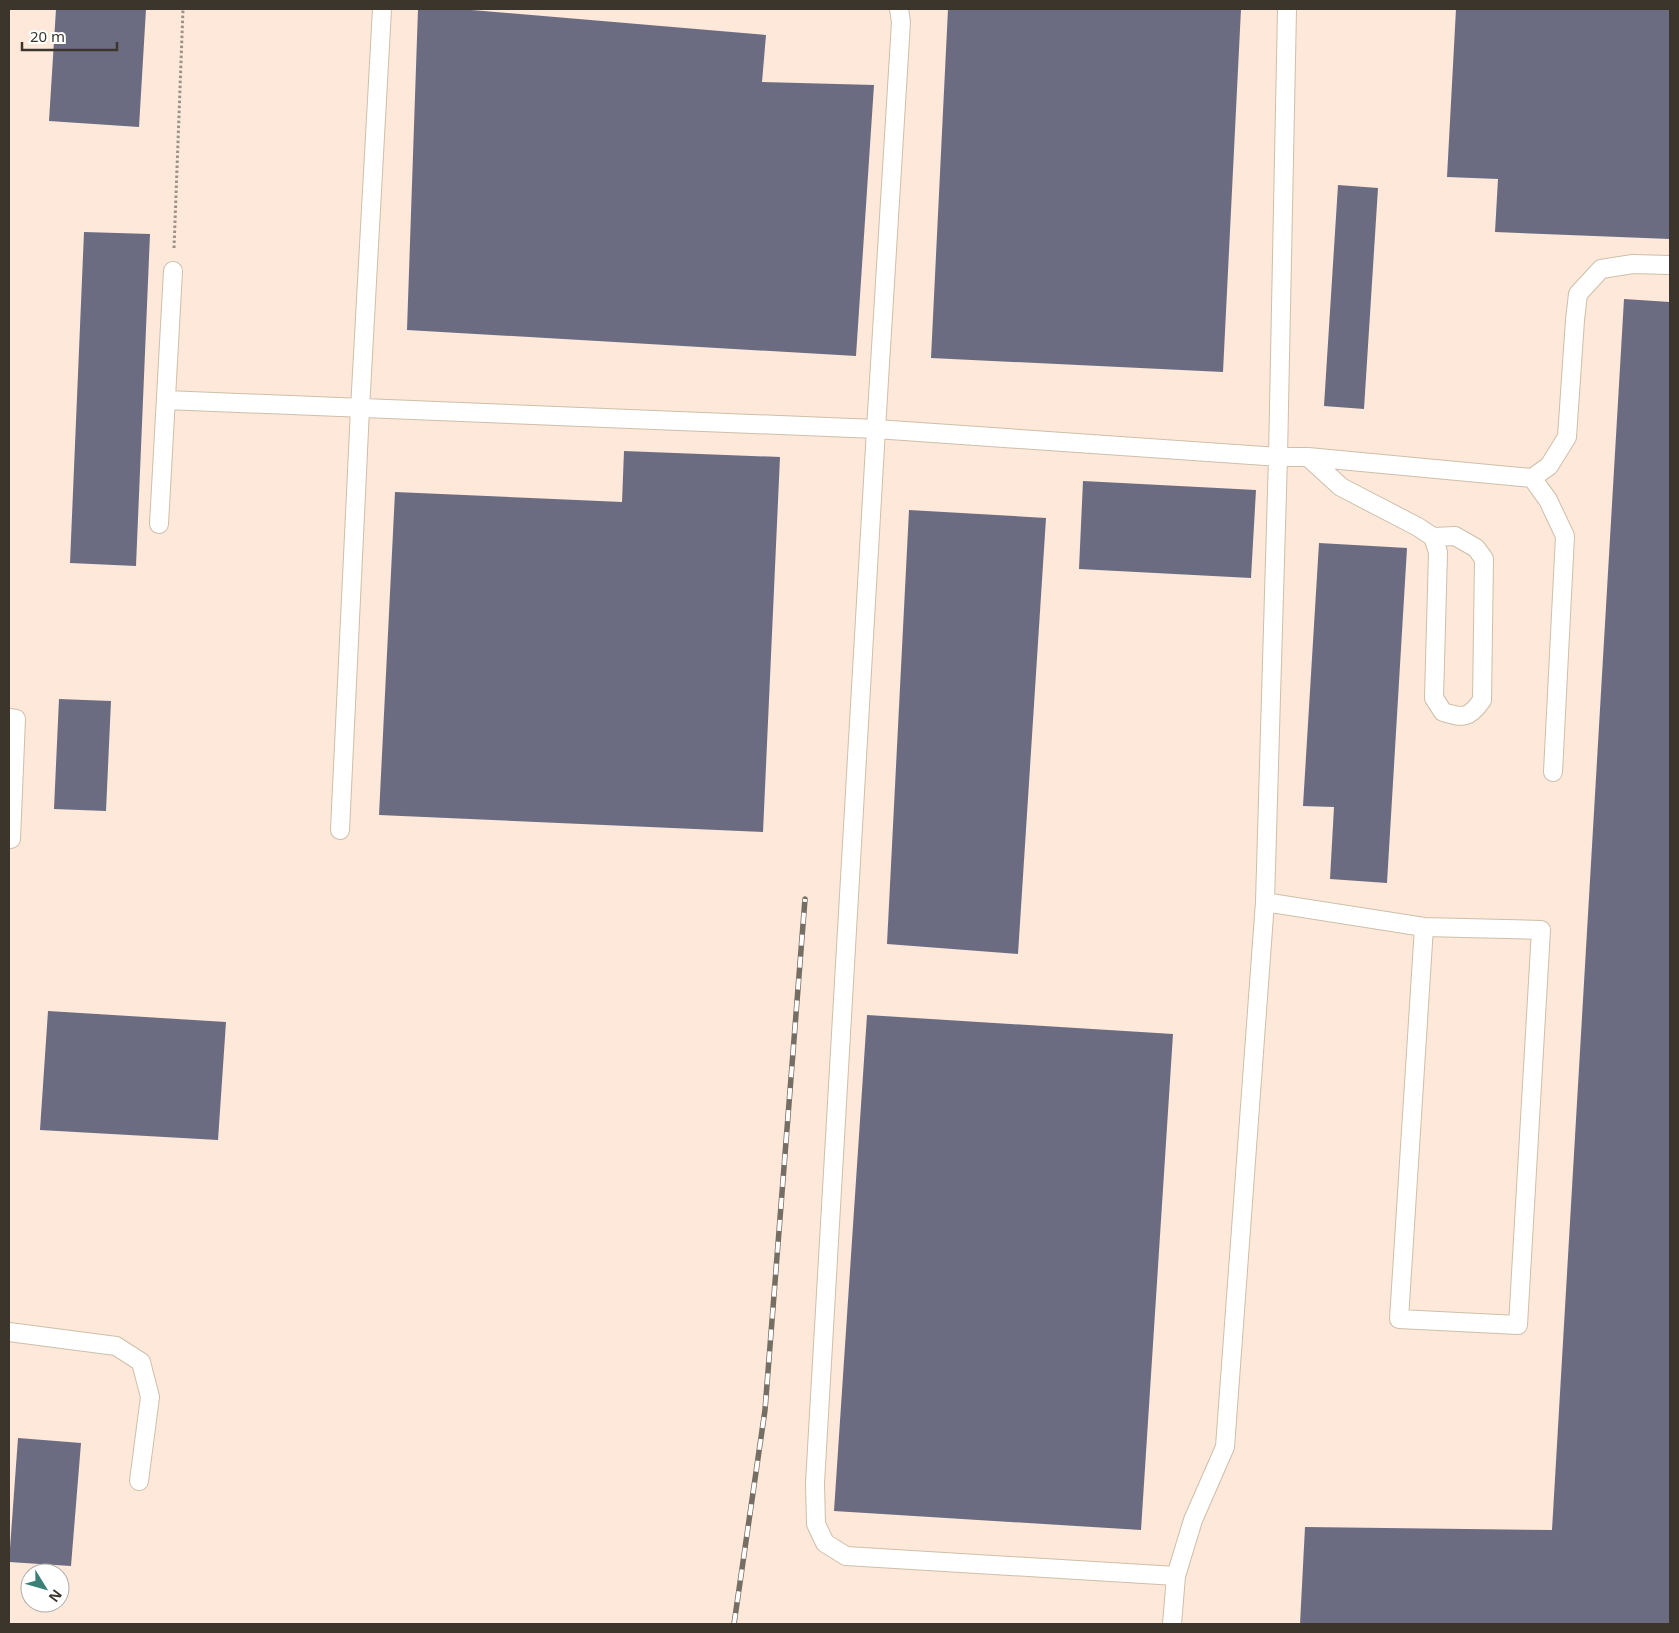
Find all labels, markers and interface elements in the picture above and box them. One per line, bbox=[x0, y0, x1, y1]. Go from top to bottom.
scale bar bbox=[22, 20, 118, 52]
text: 20 m bbox=[30, 26, 65, 46]
north arrow bbox=[20, 1563, 70, 1613]
text: N bbox=[45, 1586, 67, 1606]

